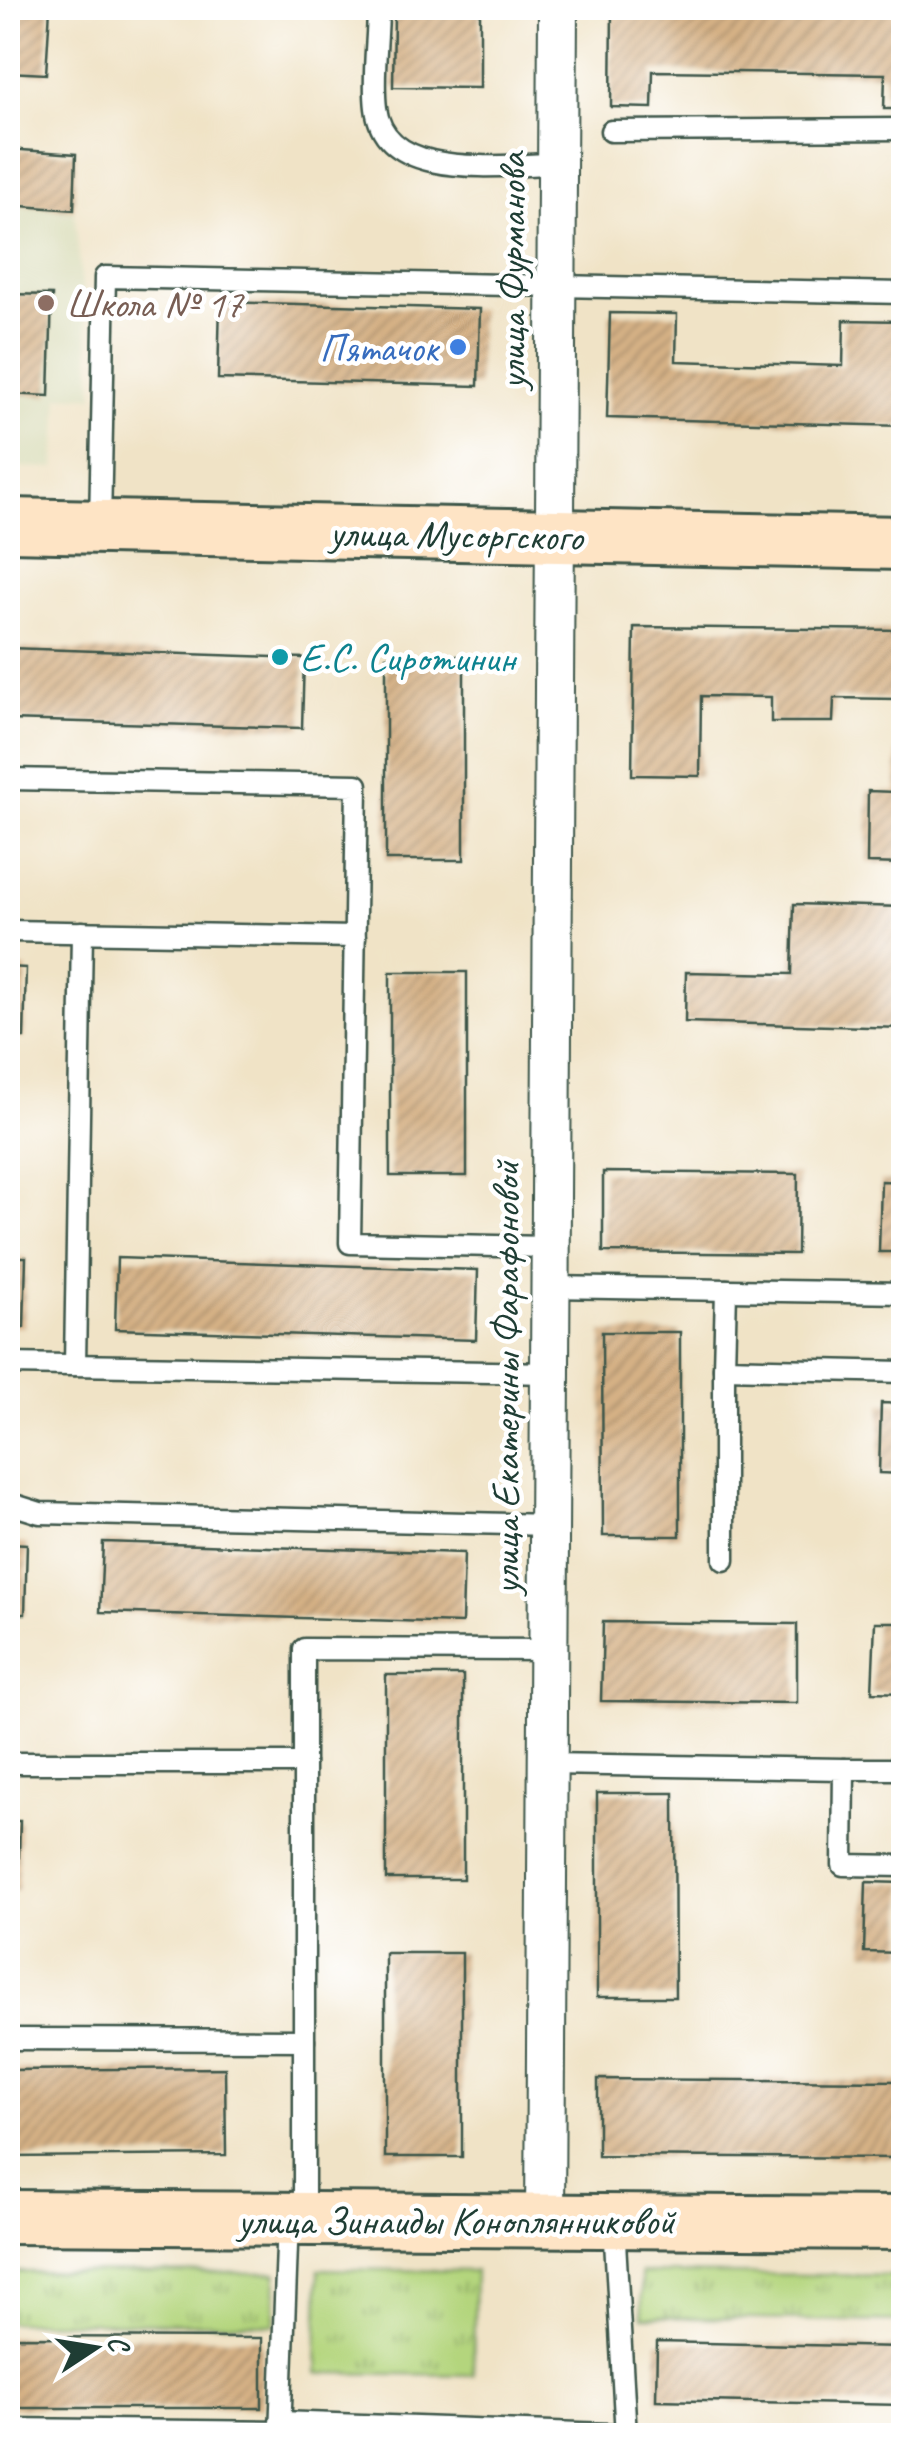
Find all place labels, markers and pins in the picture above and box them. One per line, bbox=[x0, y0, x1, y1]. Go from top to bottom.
place label: Школа № 17 bbox=[66, 279, 245, 329]
marker: Школа № 17 bbox=[35, 292, 57, 314]
place label: Пятачок bbox=[320, 323, 440, 373]
marker: Пятачок bbox=[447, 336, 469, 358]
place label: Е.С. Сиротинин bbox=[300, 633, 518, 683]
marker: Е.С. Сиротинин bbox=[269, 646, 291, 668]

